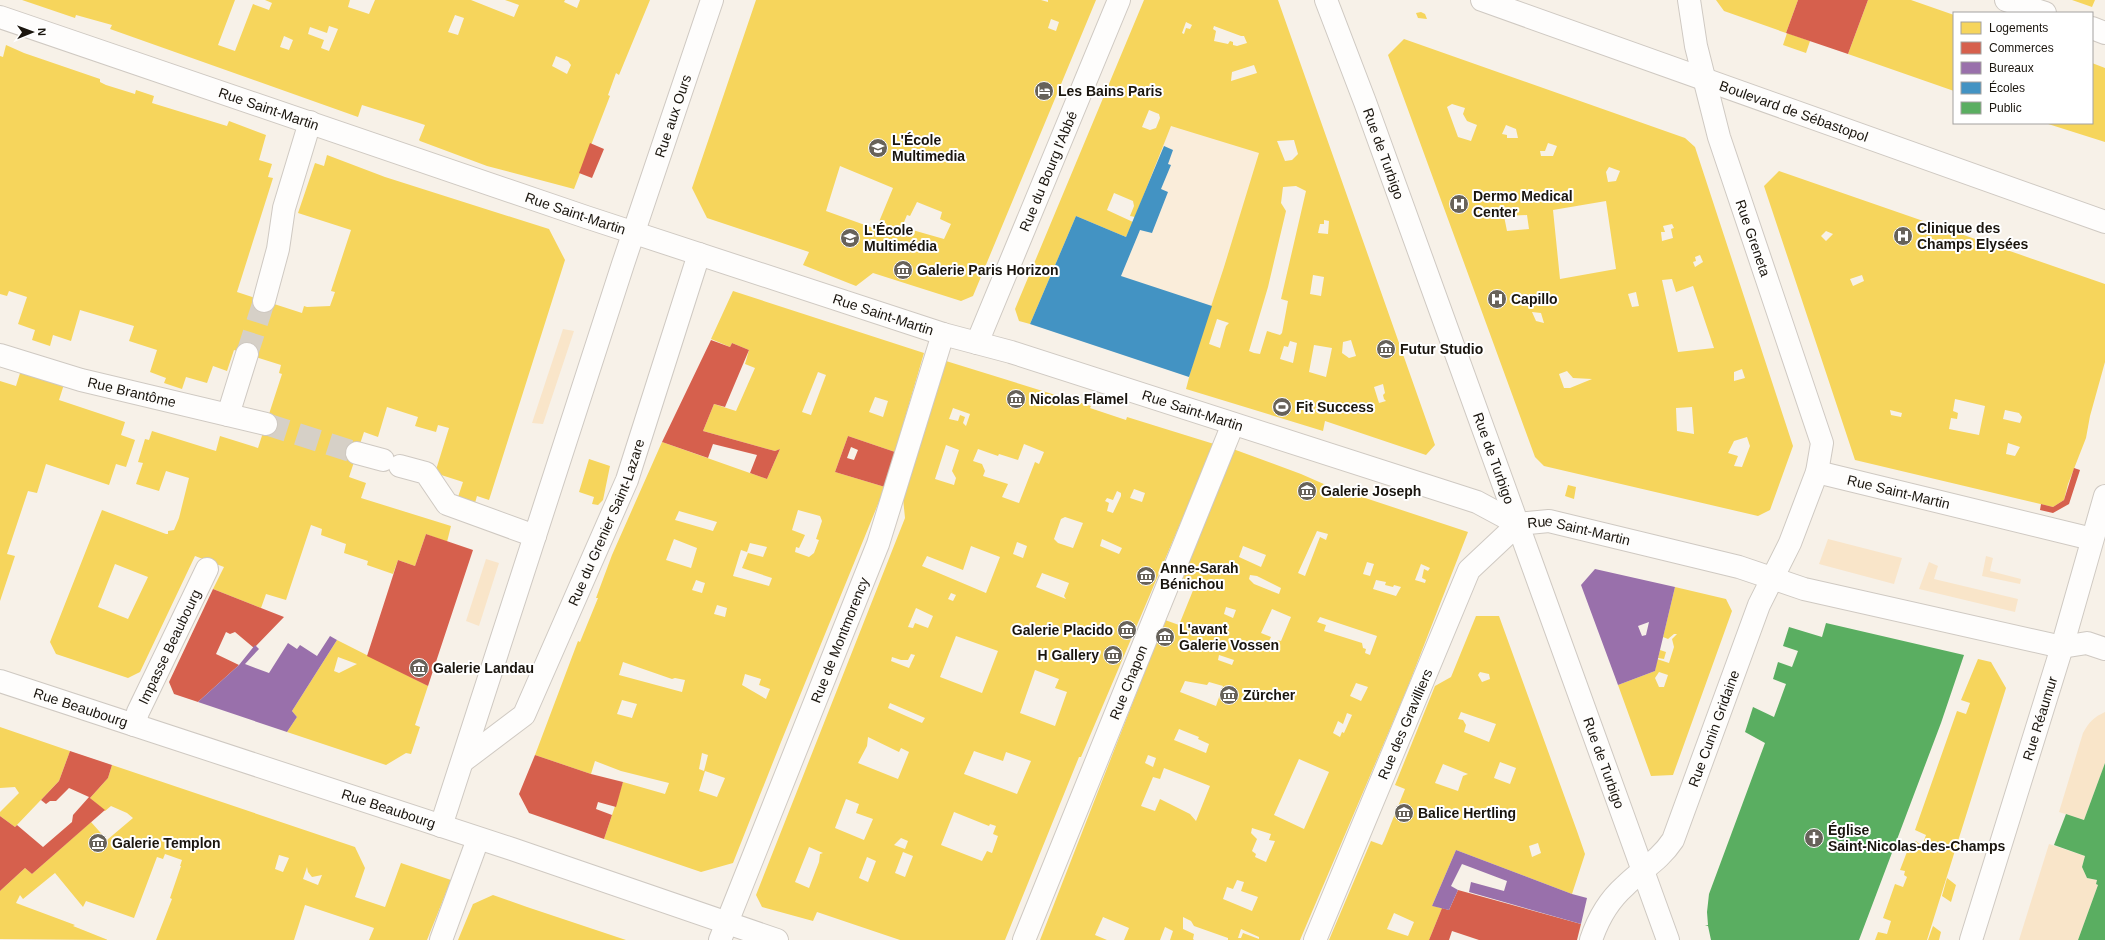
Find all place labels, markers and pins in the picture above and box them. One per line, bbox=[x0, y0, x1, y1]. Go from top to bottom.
hotel icon: Les Bains Paris bbox=[1033, 80, 1055, 102]
place label: Les Bains Paris bbox=[1058, 83, 1162, 99]
place label: L'École Multimedia bbox=[892, 132, 965, 164]
school or university icon: L'École Multimedia bbox=[867, 137, 889, 159]
place label: Dermo Medical Center bbox=[1473, 188, 1573, 220]
hospital icon: Dermo Medical Center bbox=[1448, 193, 1470, 215]
place label: Clinique des Champs Elysées bbox=[1917, 220, 2028, 252]
place label: L'École Multimédia bbox=[864, 222, 937, 254]
hospital icon: Clinique des Champs Elysées bbox=[1892, 225, 1914, 247]
school or university icon: L'École Multimédia bbox=[839, 227, 861, 249]
museum icon: Galerie Paris Horizon bbox=[892, 259, 914, 281]
place label: Galerie Paris Horizon bbox=[917, 262, 1059, 278]
hospital icon: Capillo bbox=[1486, 288, 1508, 310]
place label: Capillo bbox=[1511, 291, 1558, 307]
museum icon: Futur Studio bbox=[1375, 338, 1397, 360]
place label: Futur Studio bbox=[1400, 341, 1483, 357]
museum icon: Nicolas Flamel bbox=[1005, 388, 1027, 410]
place label: Nicolas Flamel bbox=[1030, 391, 1128, 407]
sports icon: Fit Success bbox=[1271, 396, 1293, 418]
place label: Fit Success bbox=[1296, 399, 1374, 415]
museum icon: Galerie Joseph bbox=[1296, 480, 1318, 502]
place label: Galerie Joseph bbox=[1321, 483, 1421, 499]
place label: Anne-Sarah Bénichou bbox=[1160, 560, 1239, 592]
museum icon: Anne-Sarah Bénichou bbox=[1135, 565, 1157, 587]
museum icon: Galerie Placido bbox=[1116, 619, 1138, 641]
place label: L'avant Galerie Vossen bbox=[1179, 621, 1279, 653]
place label: Galerie Placido bbox=[1012, 622, 1113, 638]
museum icon: L'avant Galerie Vossen bbox=[1154, 626, 1176, 648]
museum icon: H Gallery bbox=[1102, 644, 1124, 666]
place label: H Gallery bbox=[1038, 647, 1099, 663]
museum icon: Galerie Landau bbox=[408, 657, 430, 679]
place label: Galerie Landau bbox=[433, 660, 534, 676]
museum icon: Zürcher bbox=[1218, 684, 1240, 706]
place label: Zürcher bbox=[1243, 687, 1296, 703]
museum icon: Balice Hertling bbox=[1393, 802, 1415, 824]
place label: Balice Hertling bbox=[1418, 805, 1516, 821]
place label: Église Saint-Nicolas-des-Champs bbox=[1828, 822, 2006, 854]
church icon: Église Saint-Nicolas-des-Champs bbox=[1803, 827, 1825, 849]
museum icon: Galerie Templon bbox=[87, 832, 109, 854]
place label: Galerie Templon bbox=[112, 835, 221, 851]

